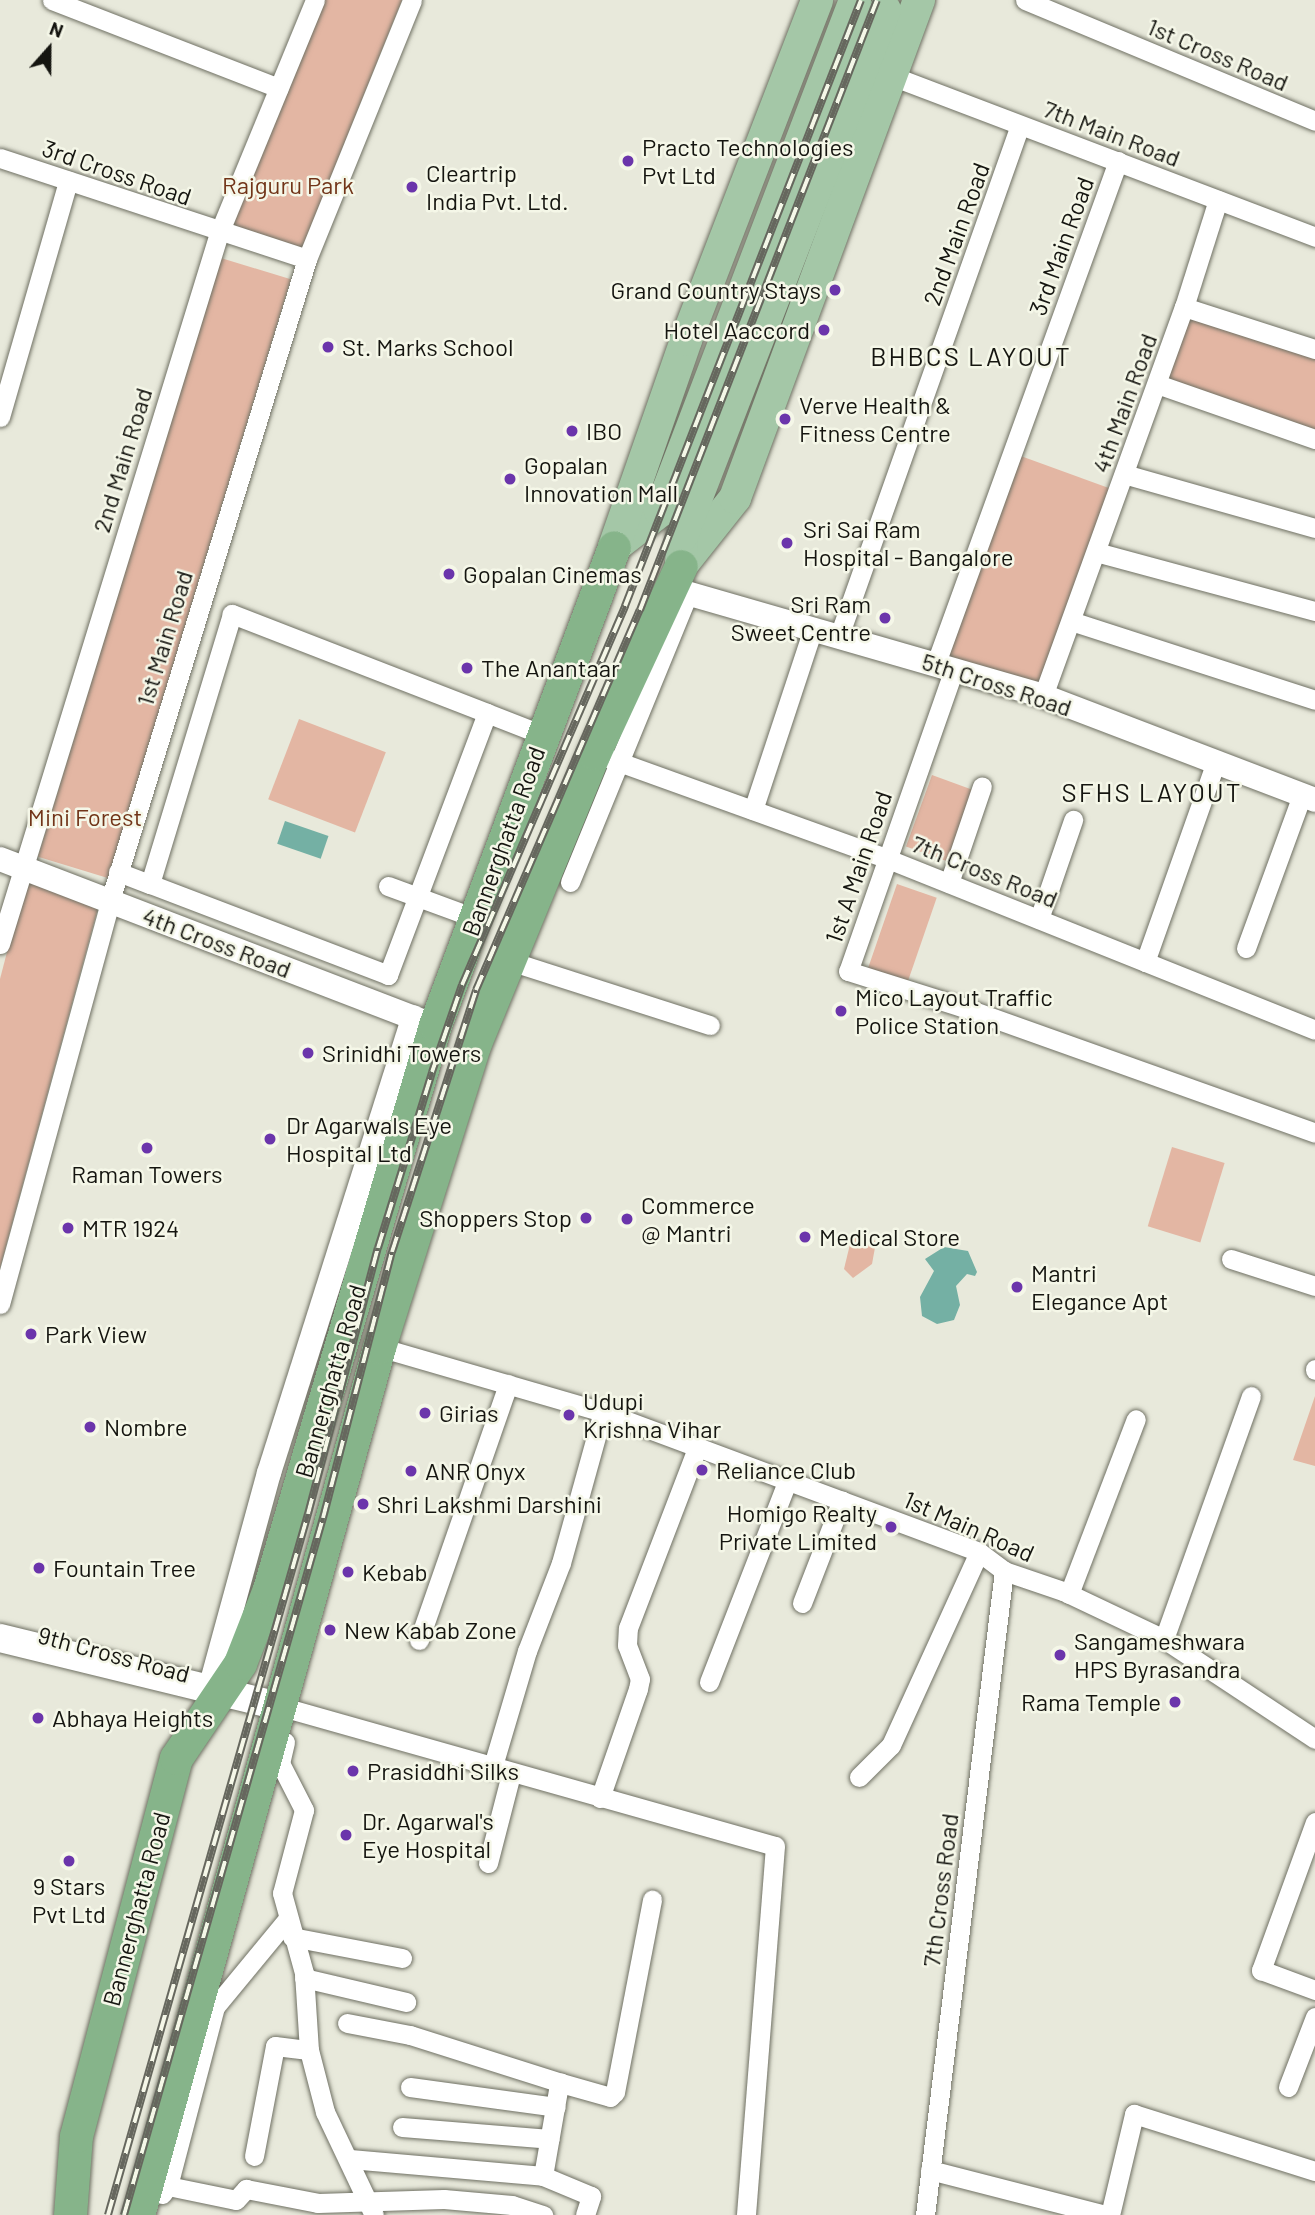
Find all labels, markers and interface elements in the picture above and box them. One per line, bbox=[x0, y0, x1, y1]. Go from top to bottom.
street label: 1st Cross Road bbox=[1143, 11, 1293, 97]
north arrow bbox=[14, 14, 84, 84]
text: N bbox=[47, 16, 67, 42]
street label: 7th Main Road bbox=[1040, 94, 1184, 172]
street label: 3rd Cross Road bbox=[39, 133, 195, 211]
place label: Practo Technologies Pvt Ltd bbox=[642, 133, 854, 189]
marker: Practo Technologies Pvt Ltd bbox=[620, 153, 636, 169]
place label: Cleartrip India Pvt. Ltd. bbox=[426, 159, 569, 215]
street label: 2nd Main Road bbox=[917, 159, 995, 309]
park label: Rajguru Park bbox=[222, 171, 354, 199]
street label: 3rd Main Road bbox=[1023, 173, 1099, 319]
marker: Cleartrip India Pvt. Ltd. bbox=[404, 179, 420, 195]
place label: Grand Country Stays bbox=[610, 276, 821, 304]
marker: Grand Country Stays bbox=[827, 282, 843, 298]
place label: Hotel Aaccord bbox=[663, 316, 810, 344]
marker: Hotel Aaccord bbox=[816, 322, 832, 338]
street label: 4th Main Road bbox=[1085, 329, 1163, 477]
place label: St. Marks School bbox=[342, 333, 514, 361]
marker: St. Marks School bbox=[320, 339, 336, 355]
district label: BHBCS LAYOUT bbox=[872, 340, 1070, 372]
street label: 2nd Main Road bbox=[86, 384, 158, 536]
place label: Verve Health & Fitness Centre bbox=[799, 391, 951, 447]
marker: Verve Health & Fitness Centre bbox=[777, 411, 793, 427]
place label: IBO bbox=[586, 417, 622, 445]
marker: IBO bbox=[564, 423, 580, 439]
place label: Gopalan Innovation Mall bbox=[524, 451, 678, 507]
marker: Gopalan Innovation Mall bbox=[502, 471, 518, 487]
place label: Sri Sai Ram Hospital - Bangalore bbox=[803, 515, 1013, 571]
marker: Sri Sai Ram Hospital - Bangalore bbox=[777, 533, 797, 553]
place label: Gopalan Cinemas bbox=[463, 560, 642, 588]
marker: Gopalan Cinemas bbox=[441, 566, 457, 582]
street label: 1st Main Road bbox=[130, 567, 198, 709]
place label: Sri Ram Sweet Centre bbox=[731, 590, 871, 646]
marker: Sri Ram Sweet Centre bbox=[877, 610, 893, 626]
street label: 5th Cross Road bbox=[919, 646, 1075, 722]
place label: The Anantaar bbox=[481, 654, 620, 682]
marker: The Anantaar bbox=[459, 660, 475, 676]
street label: Bannerghatta Road bbox=[455, 742, 551, 940]
district label: SFHS LAYOUT bbox=[1063, 776, 1241, 808]
street label: 1st A Main Road bbox=[818, 787, 898, 947]
park label: Mini Forest bbox=[28, 803, 142, 831]
street label: 7th Cross Road bbox=[908, 829, 1062, 913]
street label: 4th Cross Road bbox=[139, 901, 295, 983]
place label: Mico Layout Traffic Police Station bbox=[855, 983, 1053, 1039]
marker: Mico Layout Traffic Police Station bbox=[833, 1003, 849, 1019]
place label: Srinidhi Towers bbox=[322, 1039, 481, 1067]
marker: Srinidhi Towers bbox=[300, 1045, 316, 1061]
place label: Dr Agarwals Eye Hospital Ltd bbox=[286, 1111, 452, 1167]
marker: Dr Agarwals Eye Hospital Ltd bbox=[260, 1129, 280, 1149]
marker: Raman Towers bbox=[139, 1140, 155, 1156]
place label: Raman Towers bbox=[71, 1160, 223, 1188]
place label: Commerce @ Mantri bbox=[641, 1191, 755, 1247]
place label: Shoppers Stop bbox=[419, 1204, 572, 1232]
marker: Shoppers Stop bbox=[578, 1210, 594, 1226]
marker: Commerce @ Mantri bbox=[619, 1211, 635, 1227]
place label: MTR 1924 bbox=[82, 1214, 179, 1242]
marker: MTR 1924 bbox=[60, 1220, 76, 1236]
place label: Medical Store bbox=[819, 1223, 960, 1251]
marker: Medical Store bbox=[797, 1229, 813, 1245]
place label: Mantri Elegance Apt bbox=[1031, 1259, 1168, 1315]
marker: Mantri Elegance Apt bbox=[1009, 1279, 1025, 1295]
street label: Bannerghatta Road bbox=[289, 1281, 371, 1481]
place label: Park View bbox=[45, 1320, 147, 1348]
marker: Park View bbox=[23, 1326, 39, 1342]
place label: Udupi Krishna Vihar bbox=[583, 1387, 721, 1443]
place label: Girias bbox=[439, 1399, 498, 1427]
marker: Girias bbox=[417, 1405, 433, 1421]
marker: Udupi Krishna Vihar bbox=[561, 1407, 577, 1423]
place label: Nombre bbox=[104, 1413, 188, 1441]
marker: Nombre bbox=[82, 1419, 98, 1435]
place label: Reliance Club bbox=[716, 1456, 856, 1484]
place label: ANR Onyx bbox=[425, 1457, 525, 1485]
marker: Reliance Club bbox=[694, 1462, 710, 1478]
marker: ANR Onyx bbox=[403, 1463, 419, 1479]
street label: 1st Main Road bbox=[899, 1484, 1039, 1568]
place label: Shri Lakshmi Darshini bbox=[377, 1490, 602, 1518]
marker: Shri Lakshmi Darshini bbox=[355, 1496, 371, 1512]
place label: Homigo Realty Private Limited bbox=[719, 1499, 877, 1555]
marker: Homigo Realty Private Limited bbox=[883, 1519, 899, 1535]
place label: Fountain Tree bbox=[53, 1554, 196, 1582]
place label: Kebab bbox=[362, 1558, 428, 1586]
marker: Fountain Tree bbox=[31, 1560, 47, 1576]
marker: Kebab bbox=[340, 1564, 356, 1580]
place label: New Kabab Zone bbox=[344, 1616, 517, 1644]
street label: 9th Cross Road bbox=[35, 1620, 193, 1688]
marker: New Kabab Zone bbox=[322, 1622, 338, 1638]
place label: Sangameshwara HPS Byrasandra bbox=[1074, 1627, 1245, 1683]
marker: Sangameshwara HPS Byrasandra bbox=[1052, 1647, 1068, 1663]
place label: Rama Temple bbox=[1021, 1688, 1161, 1716]
marker: Rama Temple bbox=[1167, 1694, 1183, 1710]
place label: Abhaya Heights bbox=[52, 1704, 213, 1732]
marker: Abhaya Heights bbox=[30, 1710, 46, 1726]
place label: Prasiddhi Silks bbox=[367, 1757, 519, 1785]
marker: Prasiddhi Silks bbox=[345, 1763, 361, 1779]
place label: Dr. Agarwal's Eye Hospital bbox=[362, 1807, 494, 1863]
street label: Bannerghatta Road bbox=[96, 1809, 176, 2009]
street label: 7th Cross Road bbox=[916, 1811, 964, 1969]
marker: Dr. Agarwal's Eye Hospital bbox=[336, 1825, 356, 1845]
marker: 9 Stars Pvt Ltd bbox=[61, 1853, 77, 1869]
place label: 9 Stars Pvt Ltd bbox=[32, 1872, 106, 1928]

